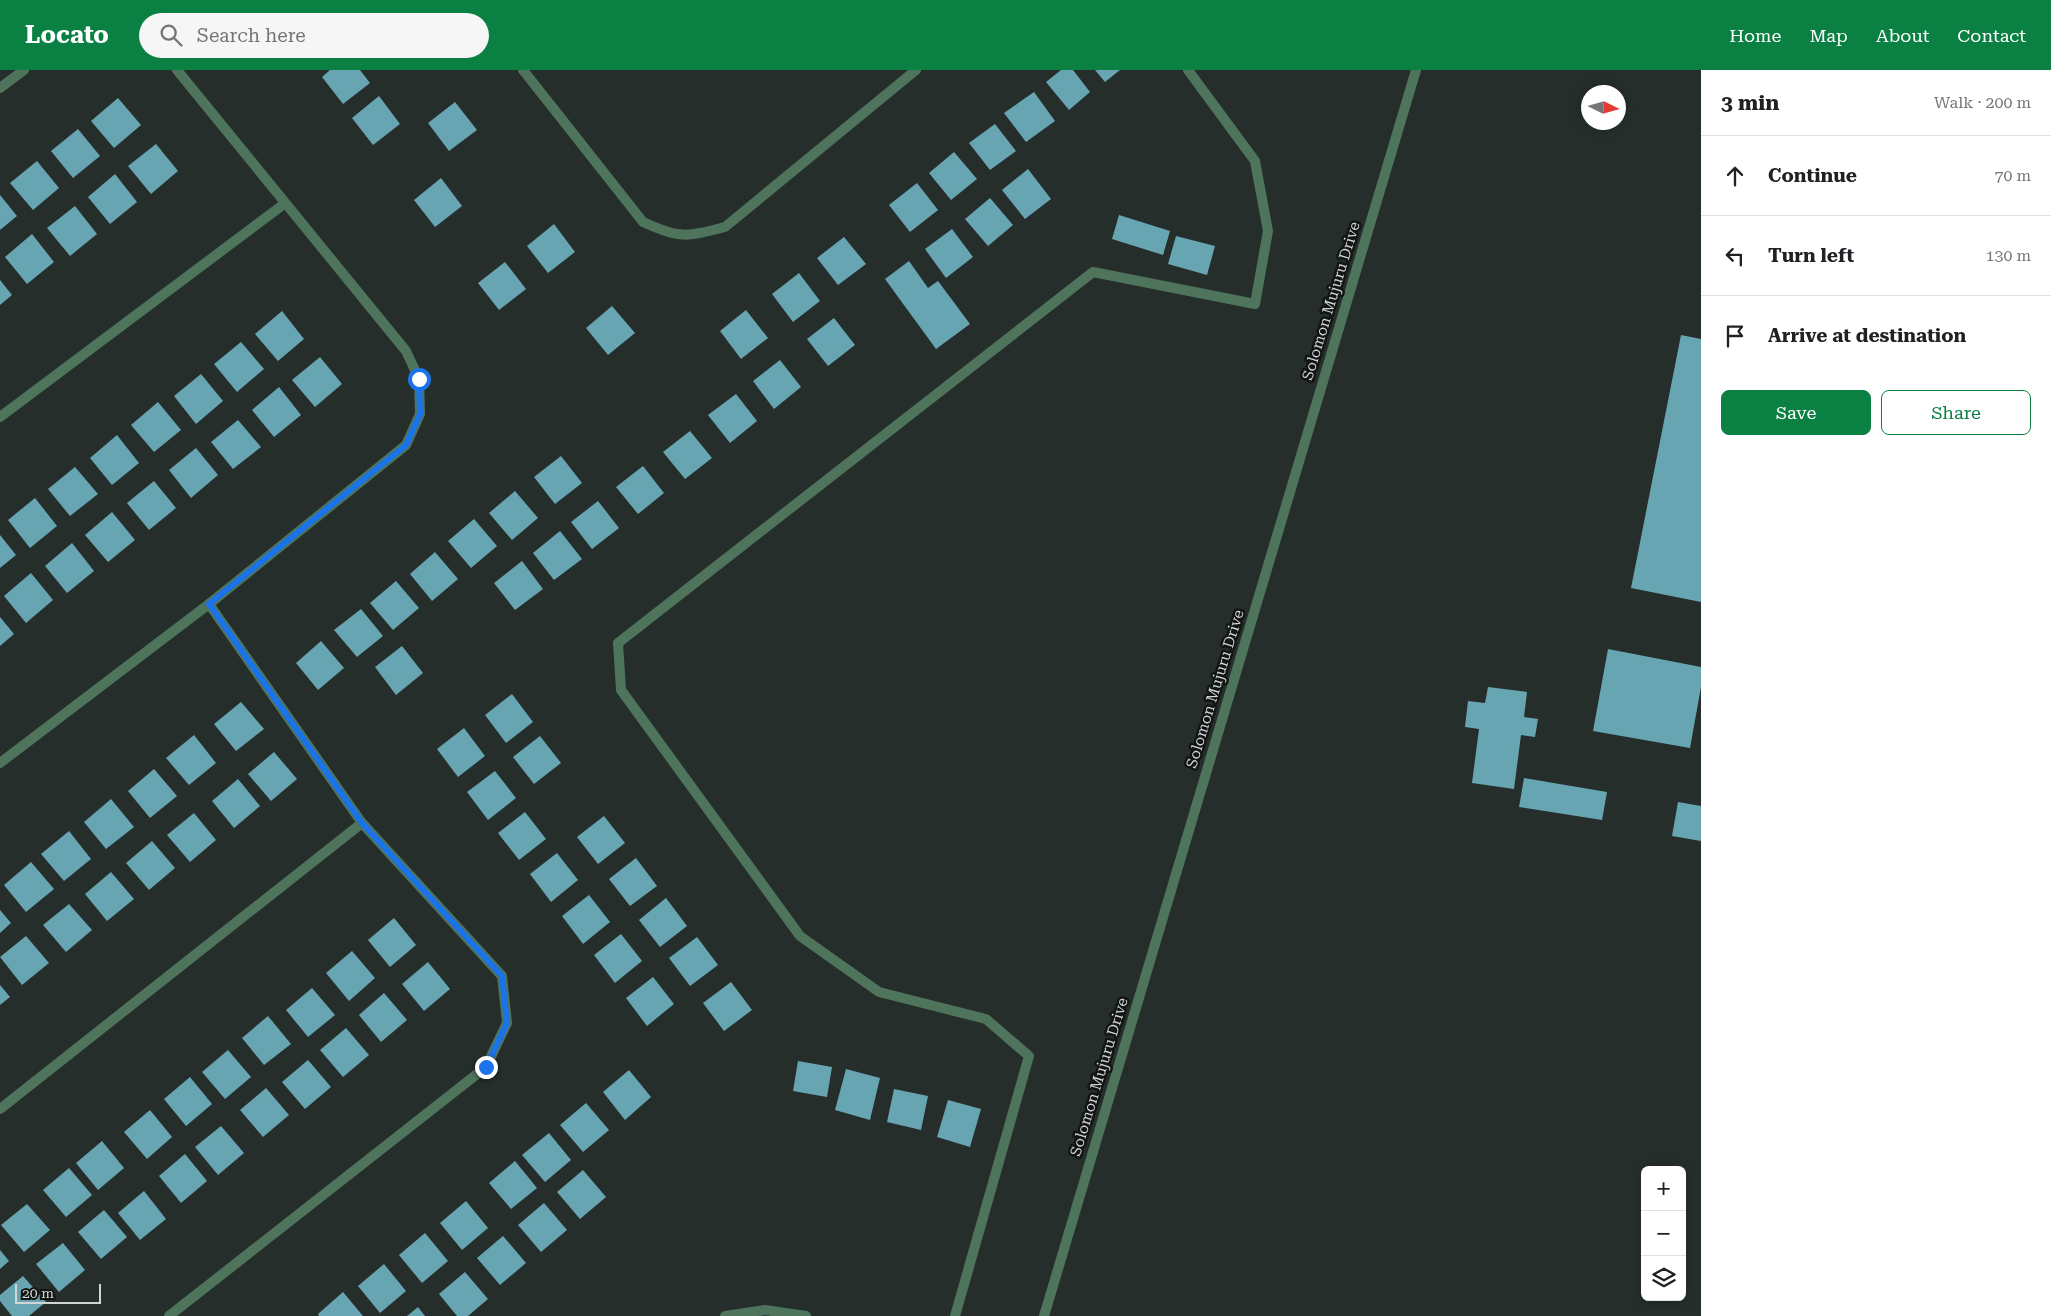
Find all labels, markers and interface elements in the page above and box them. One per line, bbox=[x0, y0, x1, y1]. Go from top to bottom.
search box bbox=[139, 13, 489, 58]
text: Locato bbox=[25, 21, 109, 49]
icon: search bbox=[157, 21, 185, 49]
text: Search here bbox=[197, 24, 306, 47]
text: Home bbox=[1729, 25, 1781, 46]
text: Map bbox=[1809, 25, 1848, 46]
text: About bbox=[1876, 25, 1929, 46]
text: Contact bbox=[1957, 25, 2026, 46]
north arrow bbox=[1581, 85, 1626, 130]
text: 3 min bbox=[1721, 91, 1779, 115]
text: Walk · 200 m bbox=[1934, 93, 2031, 112]
icon: ahead bbox=[1721, 162, 1749, 190]
text: Continue bbox=[1768, 164, 1857, 187]
text: 70 m bbox=[1994, 166, 2031, 185]
street label: Solomon Mujuru Drive bbox=[1298, 220, 1364, 382]
icon: left bbox=[1721, 242, 1749, 270]
text: Turn left bbox=[1768, 244, 1854, 267]
text: 130 m bbox=[1985, 246, 2031, 265]
icon: arrive bbox=[1721, 322, 1749, 350]
text: Arrive at destination bbox=[1768, 324, 1966, 347]
route start bbox=[408, 368, 431, 391]
button: Save bbox=[1721, 390, 1871, 435]
button: Share bbox=[1881, 390, 2031, 435]
street label: Solomon Mujuru Drive bbox=[1182, 608, 1248, 770]
street label: Solomon Mujuru Drive bbox=[1066, 996, 1132, 1158]
route end bbox=[475, 1056, 498, 1079]
map controls bbox=[1641, 1166, 1686, 1301]
button: + bbox=[1641, 1166, 1686, 1211]
button: − bbox=[1641, 1211, 1686, 1256]
button: layers bbox=[1641, 1256, 1686, 1301]
scale bar bbox=[15, 1281, 101, 1304]
text: 20 m bbox=[22, 1285, 54, 1301]

